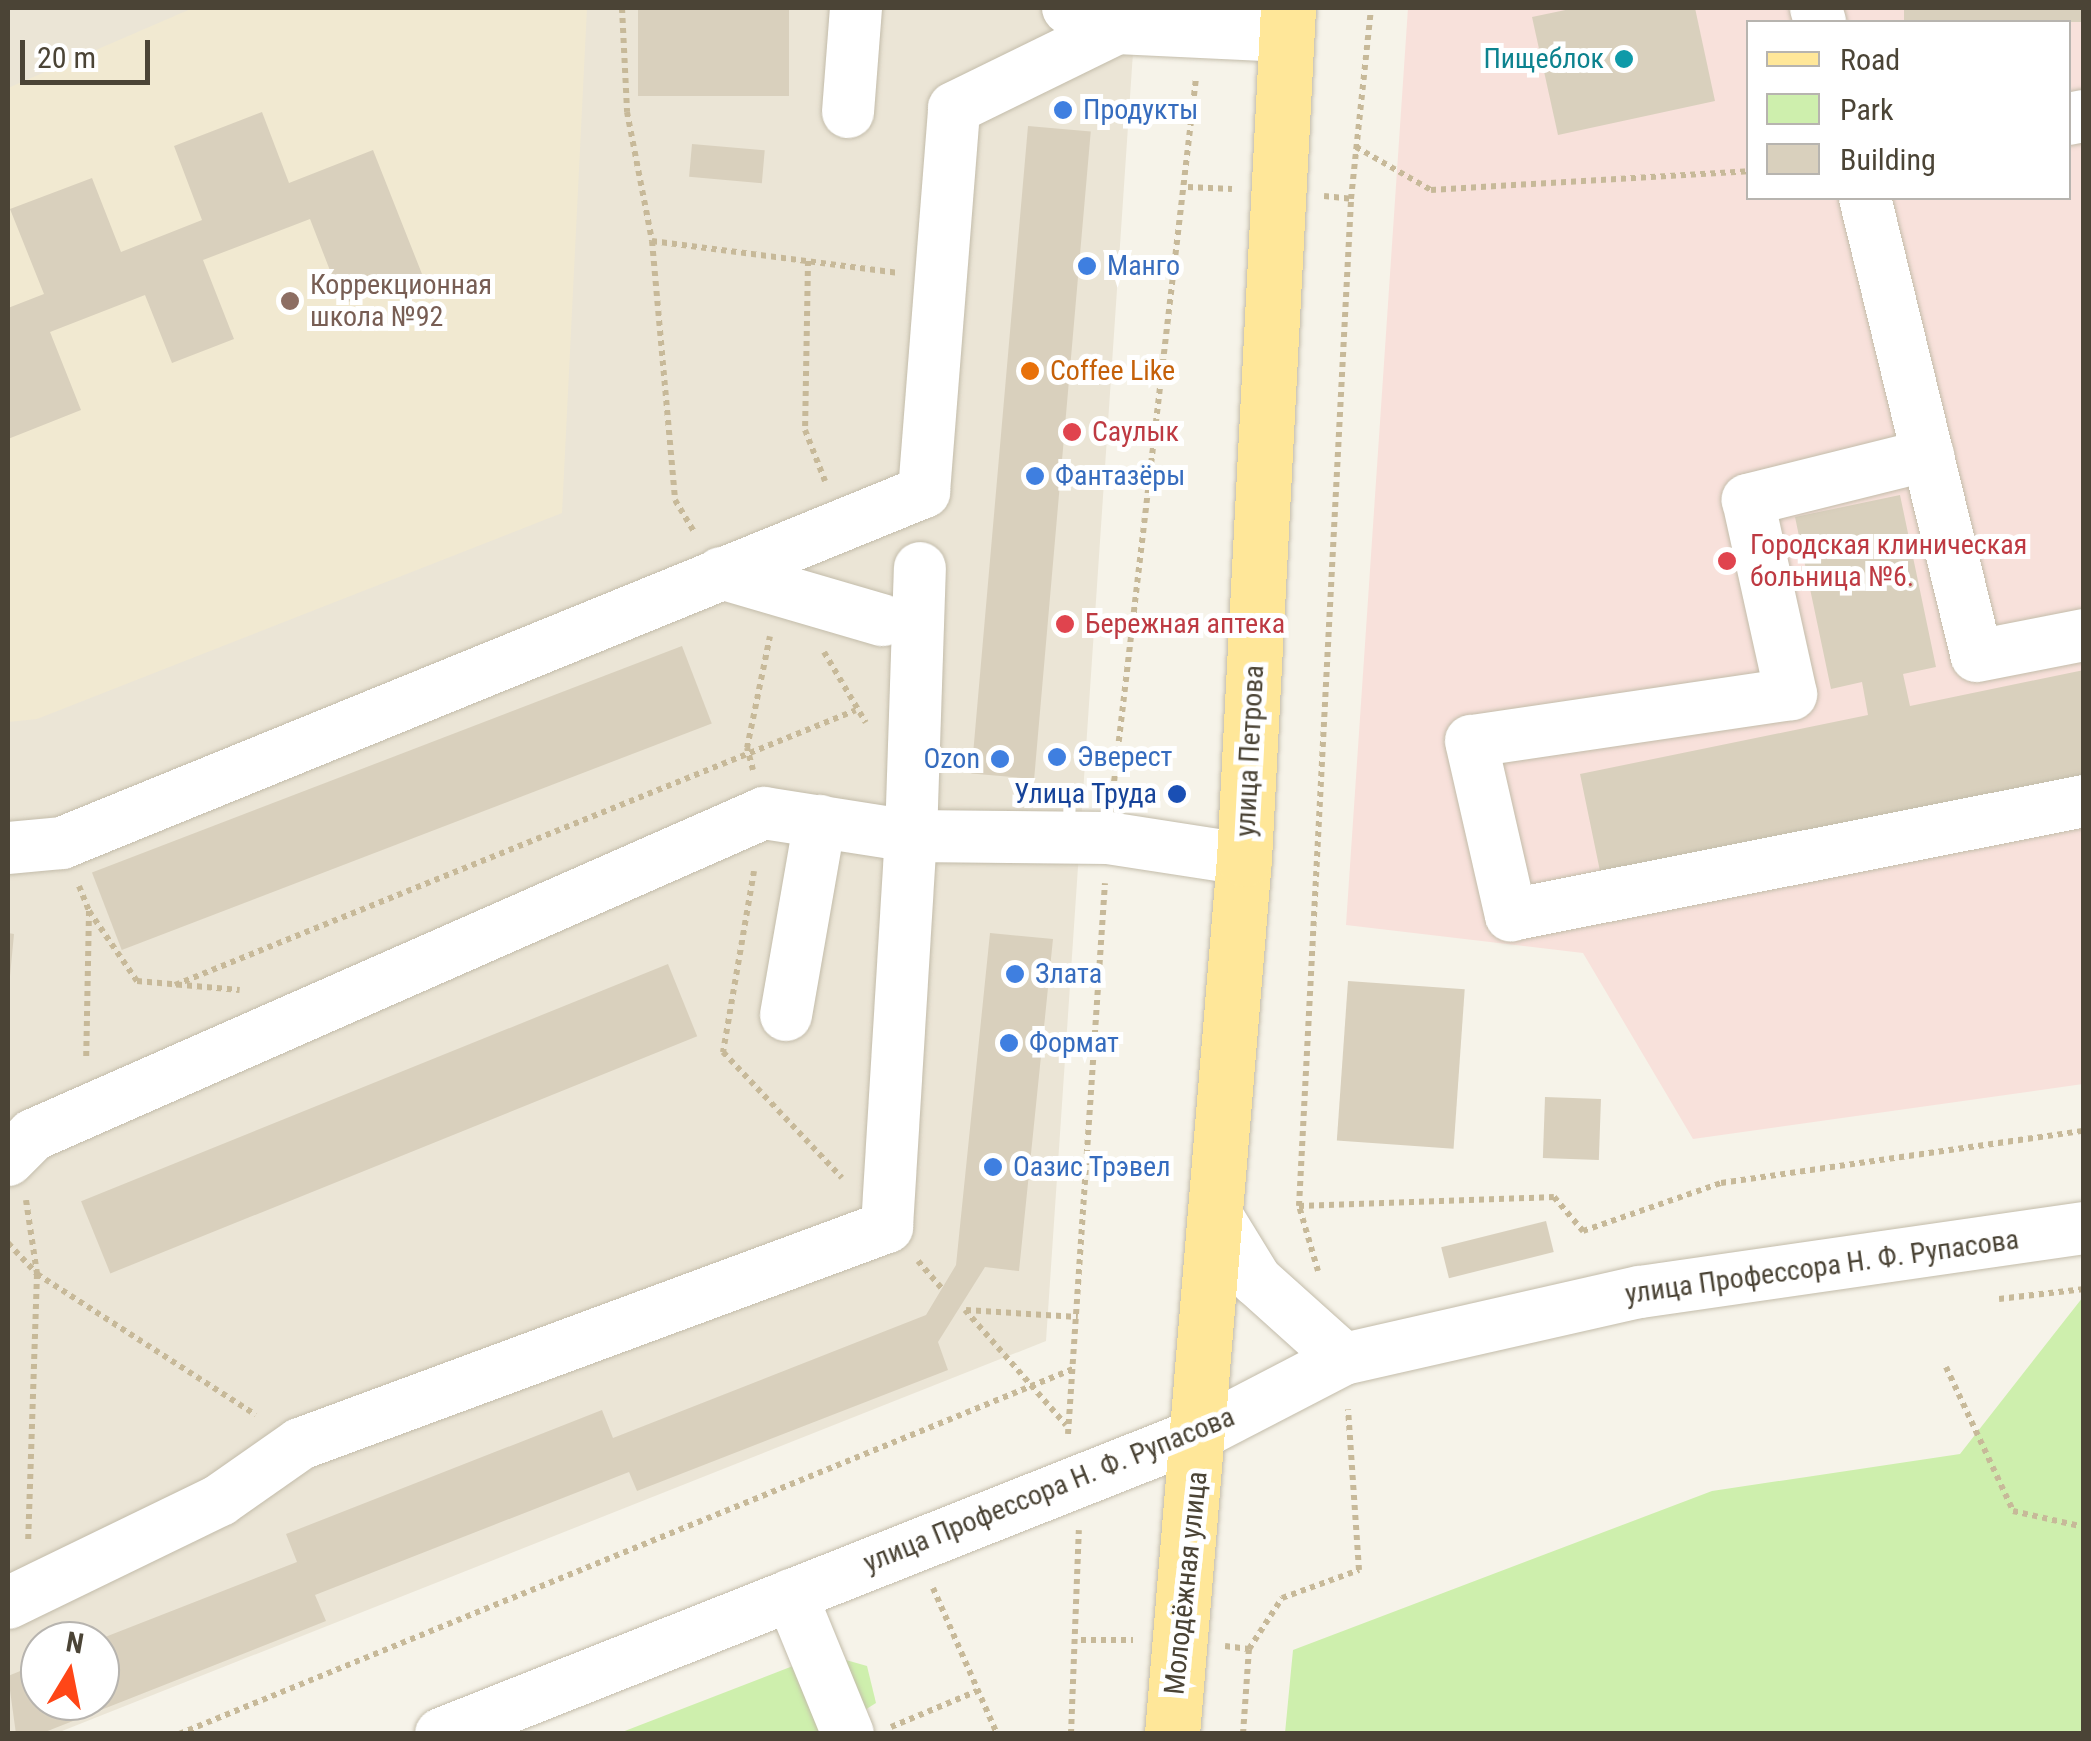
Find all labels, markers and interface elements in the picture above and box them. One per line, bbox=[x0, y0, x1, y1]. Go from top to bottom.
scale bar bbox=[25, 20, 155, 82]
legend bbox=[1746, 20, 2071, 200]
text: 20 m bbox=[37, 40, 96, 75]
place label: Пищеблок bbox=[1483, 42, 1604, 76]
text: Road bbox=[1840, 42, 1900, 77]
marker: Пищеблок bbox=[1613, 48, 1635, 70]
text: Park bbox=[1840, 92, 1894, 127]
place label: Продукты bbox=[1083, 93, 1198, 127]
marker: Продукты bbox=[1052, 99, 1074, 121]
text: Building bbox=[1840, 142, 1936, 177]
place label: Манго bbox=[1107, 249, 1180, 283]
marker: Манго bbox=[1076, 255, 1098, 277]
place label: Коррекционная школа №92 bbox=[310, 268, 492, 334]
marker: Коррекционная школа №92 bbox=[279, 290, 301, 312]
place label: Coffee Like bbox=[1050, 354, 1175, 388]
marker: Coffee Like bbox=[1019, 360, 1041, 382]
place label: Саулык bbox=[1092, 415, 1179, 449]
marker: Саулык bbox=[1061, 421, 1083, 443]
place label: Фантазёры bbox=[1055, 459, 1185, 493]
marker: Фантазёры bbox=[1024, 465, 1046, 487]
place label: Городская клиническая больница №6. bbox=[1750, 528, 2027, 594]
marker: Городская клиническая больница №6. bbox=[1714, 548, 1740, 574]
place label: Бережная аптека bbox=[1085, 607, 1285, 641]
marker: Бережная аптека bbox=[1054, 613, 1076, 635]
street label: улица Петрова bbox=[1229, 664, 1271, 838]
place label: Эверест bbox=[1077, 740, 1173, 774]
place label: Ozon bbox=[923, 742, 980, 776]
marker: Эверест bbox=[1046, 746, 1068, 768]
marker: Ozon bbox=[989, 748, 1011, 770]
place label: Улица Труда bbox=[1013, 777, 1157, 811]
marker: Улица Труда bbox=[1166, 783, 1188, 805]
place label: Злата bbox=[1035, 957, 1102, 991]
marker: Злата bbox=[1004, 963, 1026, 985]
place label: Формат bbox=[1029, 1026, 1119, 1060]
marker: Формат bbox=[998, 1032, 1020, 1054]
place label: Оазис Трэвел bbox=[1013, 1150, 1171, 1184]
marker: Оазис Трэвел bbox=[982, 1156, 1004, 1178]
street label: улица Профессора Н. Ф. Рупасова bbox=[1623, 1223, 2021, 1311]
street label: улица Профессора Н. Ф. Рупасова bbox=[859, 1400, 1239, 1580]
street label: Молодёжная улица bbox=[1158, 1470, 1214, 1696]
north arrow bbox=[20, 1621, 120, 1721]
text: N bbox=[64, 1625, 86, 1661]

